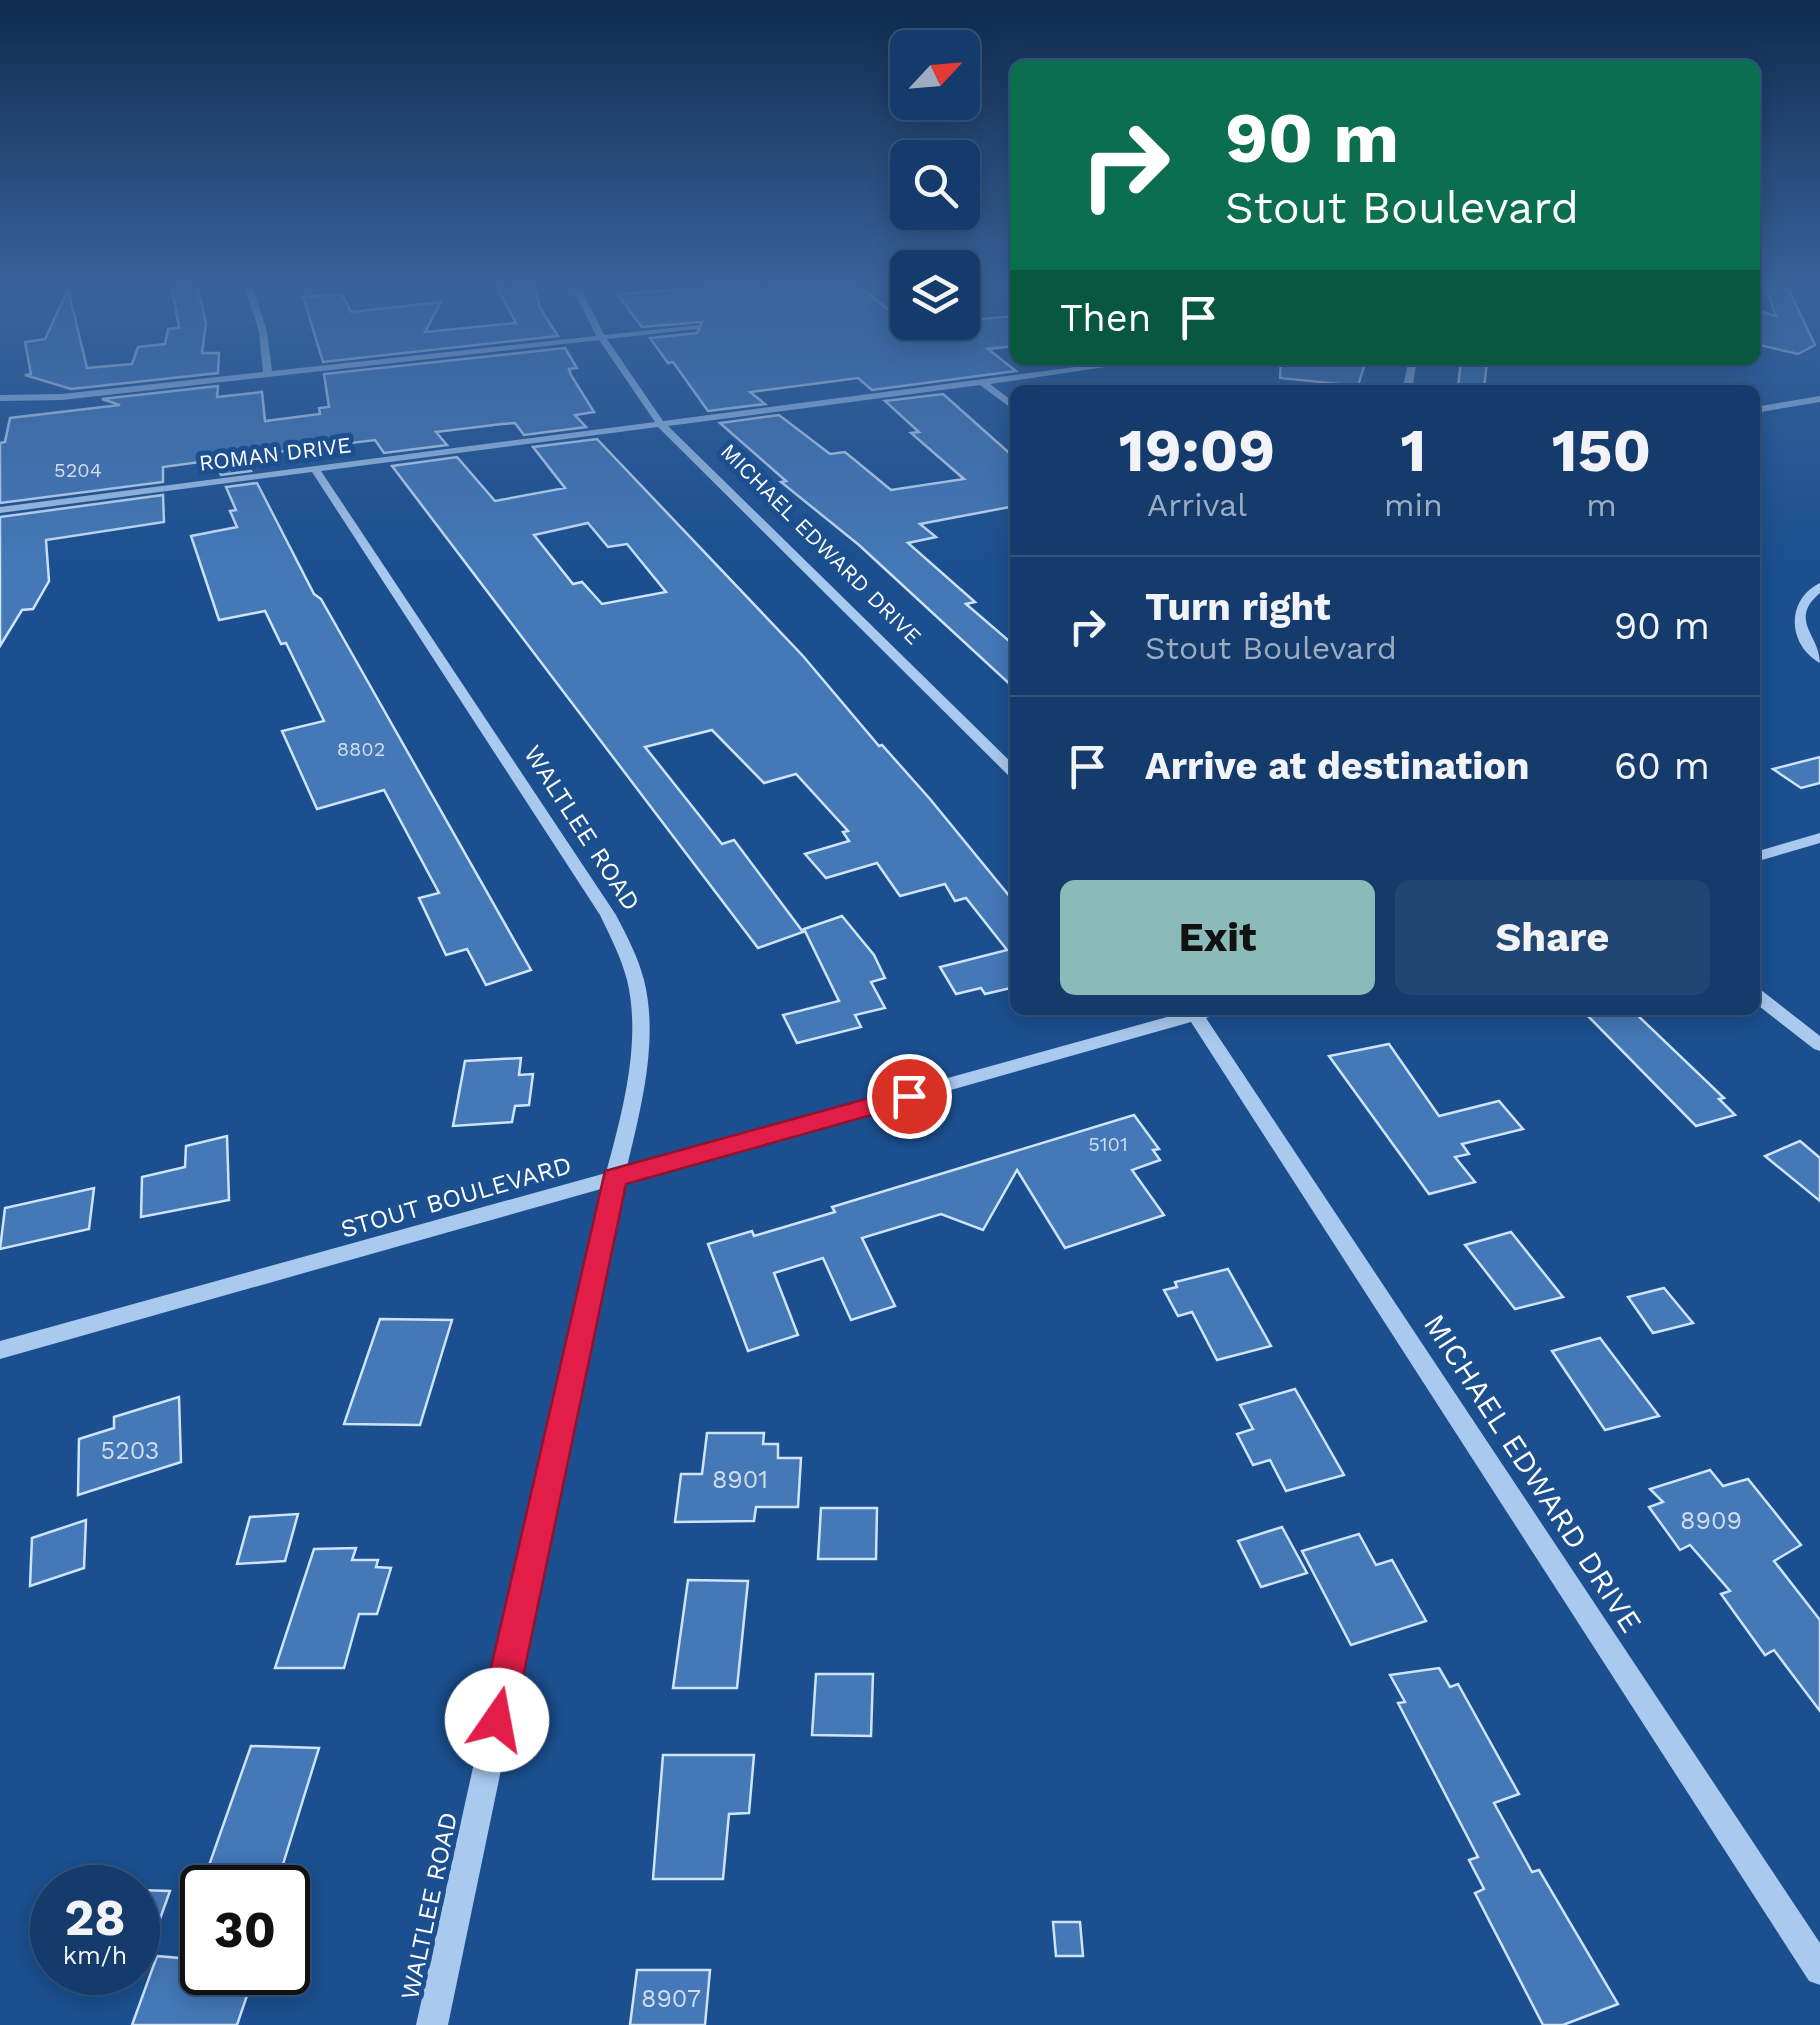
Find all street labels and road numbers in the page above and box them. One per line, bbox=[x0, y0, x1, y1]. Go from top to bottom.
street label: ROMAN DRIVE bbox=[197, 432, 353, 476]
street label: MICHAEL EDWARD DRIVE bbox=[716, 439, 926, 649]
street label: WALTLEE ROAD bbox=[518, 740, 646, 916]
street label: STOUT BOULEVARD bbox=[337, 1150, 575, 1244]
street label: MICHAEL EDWARD DRIVE bbox=[1417, 1307, 1649, 1639]
street label: WALTLEE ROAD bbox=[395, 1810, 463, 2002]

